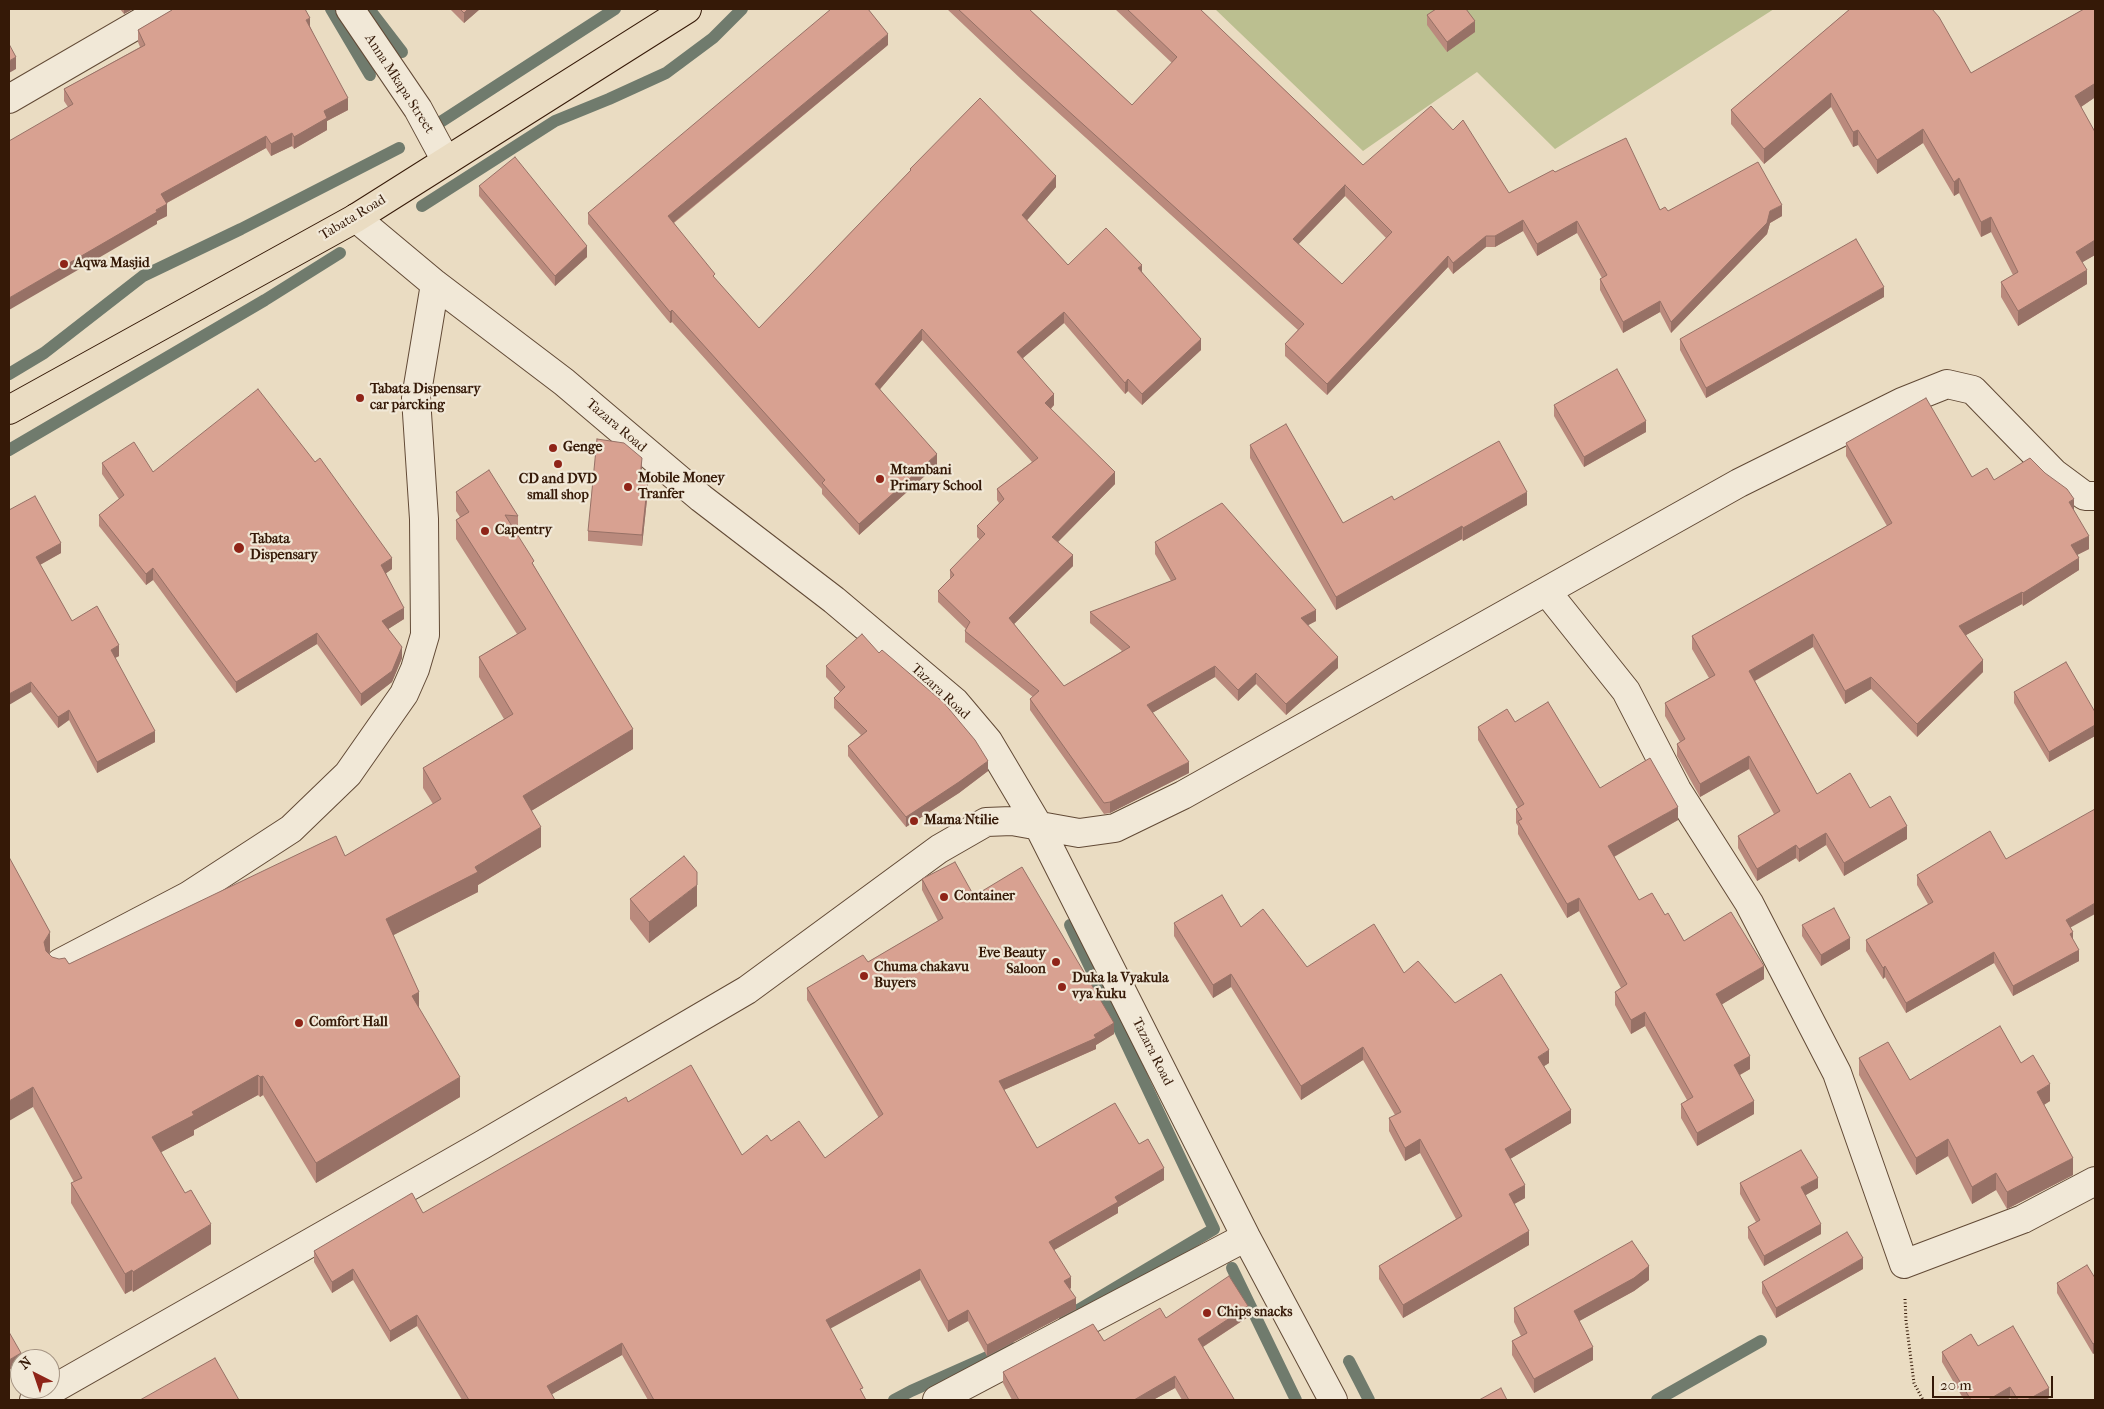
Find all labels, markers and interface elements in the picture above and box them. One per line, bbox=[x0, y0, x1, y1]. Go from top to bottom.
street label: Anna Mkapa Street bbox=[361, 31, 437, 137]
street label: Tabata Road bbox=[317, 192, 389, 244]
place label: Aqwa Masjid bbox=[74, 256, 150, 272]
marker: Aqwa Masjid bbox=[58, 258, 70, 270]
place label: Tabata Dispensary car parcking bbox=[370, 382, 481, 414]
marker: Tabata Dispensary car parcking bbox=[354, 392, 366, 404]
street label: Tazara Road bbox=[582, 396, 650, 456]
place label: Genge bbox=[563, 440, 602, 456]
marker: Genge bbox=[547, 442, 559, 454]
marker: CD and DVD small shop bbox=[552, 458, 564, 470]
place label: Mtambani Primary School bbox=[890, 463, 982, 496]
place label: Mobile Money Tranfer bbox=[638, 471, 725, 504]
place label: CD and DVD small shop bbox=[519, 472, 597, 504]
marker: Mtambani Primary School bbox=[874, 473, 886, 485]
marker: Mobile Money Tranfer bbox=[622, 481, 634, 493]
place label: Capentry bbox=[495, 523, 552, 539]
marker: Capentry bbox=[479, 525, 491, 537]
place label: Tabata Dispensary bbox=[250, 532, 318, 564]
marker: Tabata Dispensary bbox=[232, 541, 246, 555]
street label: Tazara Road bbox=[907, 661, 973, 723]
place label: Mama Ntilie bbox=[924, 813, 999, 829]
marker: Mama Ntilie bbox=[908, 815, 920, 827]
place label: Container bbox=[954, 889, 1015, 905]
marker: Container bbox=[938, 891, 950, 903]
place label: Eve Beauty Saloon bbox=[978, 946, 1046, 979]
marker: Eve Beauty Saloon bbox=[1050, 956, 1062, 968]
place label: Chuma chakavu Buyers bbox=[874, 960, 969, 992]
marker: Chuma chakavu Buyers bbox=[858, 970, 870, 982]
place label: Duka la Vyakula vya kuku bbox=[1072, 971, 1169, 1004]
marker: Duka la Vyakula vya kuku bbox=[1056, 981, 1068, 993]
place label: Comfort Hall bbox=[309, 1015, 388, 1031]
street label: Tazara Road bbox=[1128, 1015, 1176, 1089]
marker: Comfort Hall bbox=[293, 1017, 305, 1029]
place label: Chips snacks bbox=[1217, 1305, 1292, 1321]
marker: Chips snacks bbox=[1201, 1307, 1213, 1319]
north arrow bbox=[10, 1349, 60, 1399]
text: N bbox=[16, 1353, 35, 1373]
scale bar bbox=[1934, 1366, 2055, 1398]
text: 20 m bbox=[1940, 1376, 1972, 1394]

